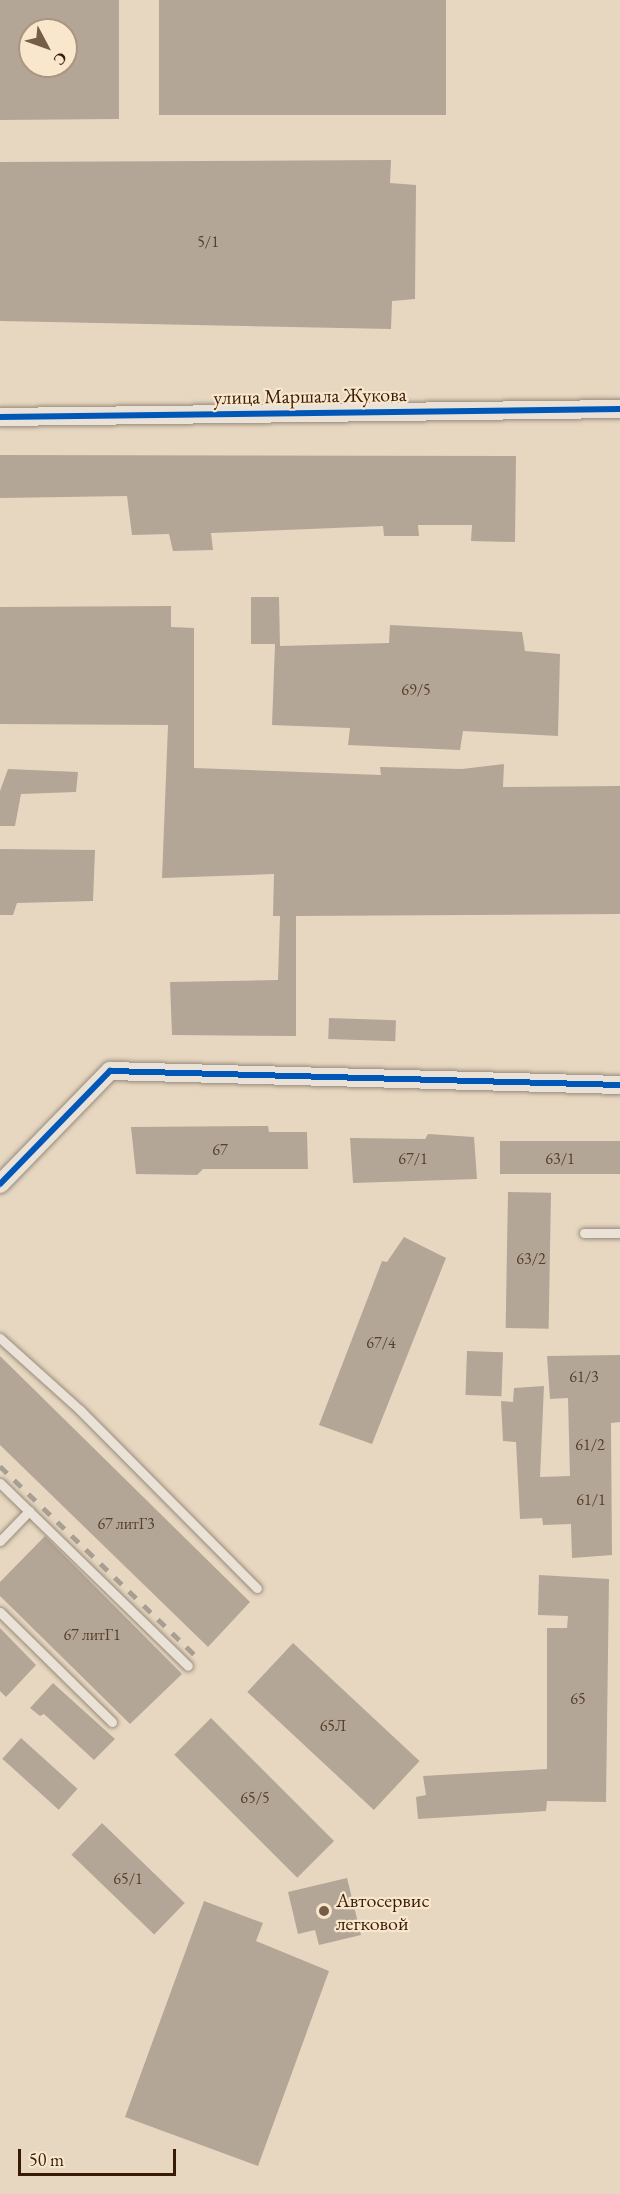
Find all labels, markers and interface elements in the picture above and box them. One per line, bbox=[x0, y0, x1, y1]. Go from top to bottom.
north arrow bbox=[18, 18, 78, 78]
text: С bbox=[49, 48, 72, 70]
house number: 5/1 bbox=[197, 232, 219, 252]
street label: улица Маршала Жукова bbox=[213, 382, 407, 410]
house number: 69/5 bbox=[401, 680, 431, 700]
house number: 67 bbox=[212, 1140, 228, 1160]
house number: 67/1 bbox=[398, 1149, 428, 1169]
house number: 63/1 bbox=[545, 1149, 575, 1169]
house number: 63/2 bbox=[516, 1249, 546, 1269]
house number: 67/4 bbox=[366, 1333, 396, 1353]
house number: 61/3 bbox=[569, 1367, 599, 1387]
house number: 61/2 bbox=[575, 1435, 605, 1455]
house number: 61/1 bbox=[576, 1490, 606, 1510]
house number: 67 литГ3 bbox=[97, 1514, 155, 1534]
house number: 67 литГ1 bbox=[63, 1625, 121, 1645]
house number: 65 bbox=[570, 1689, 586, 1709]
house number: 65Л bbox=[320, 1716, 346, 1736]
house number: 65/5 bbox=[240, 1788, 270, 1808]
house number: 65/1 bbox=[113, 1869, 143, 1889]
place label: Автосервис легковой bbox=[336, 1888, 430, 1935]
marker: Автосервис легковой bbox=[317, 1904, 331, 1918]
scale bar bbox=[21, 2137, 178, 2175]
text: 50 m bbox=[29, 2148, 64, 2171]

